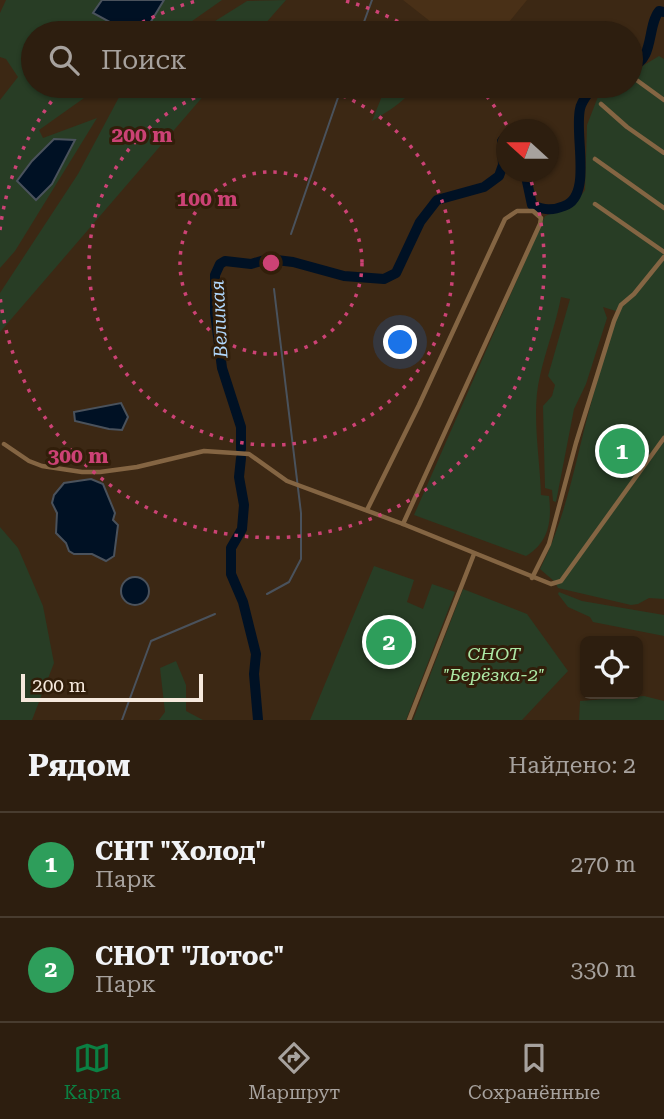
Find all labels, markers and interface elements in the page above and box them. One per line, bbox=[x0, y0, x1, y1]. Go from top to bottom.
search box bbox=[21, 21, 643, 98]
icon: search bbox=[45, 41, 83, 79]
text: Поиск bbox=[101, 45, 187, 75]
north arrow bbox=[496, 119, 559, 182]
text: 200 m bbox=[112, 123, 172, 147]
text: 100 m bbox=[177, 187, 237, 211]
centre of rings bbox=[259, 251, 283, 275]
water label: Великая bbox=[205, 279, 233, 360]
your location bbox=[383, 325, 417, 359]
pin: 1 bbox=[599, 425, 645, 477]
text: 300 m bbox=[48, 444, 108, 468]
pin: 2 bbox=[366, 616, 412, 668]
map controls bbox=[580, 636, 643, 699]
button: locate bbox=[580, 636, 643, 699]
park label: СНОТ "Берёзка-2" bbox=[443, 643, 545, 685]
scale bar bbox=[21, 671, 203, 703]
text: 200 m bbox=[32, 674, 86, 697]
text: Рядом bbox=[28, 748, 130, 783]
text: Найдено: 2 bbox=[508, 752, 636, 779]
text: СНТ "Холод" bbox=[95, 836, 266, 866]
text: 1 bbox=[45, 851, 57, 878]
text: 270 m bbox=[571, 851, 636, 878]
text: Парк bbox=[95, 866, 156, 893]
text: СНОТ "Лотос" bbox=[95, 941, 284, 971]
text: 2 bbox=[45, 956, 57, 983]
text: 330 m bbox=[571, 956, 636, 983]
text: Парк bbox=[95, 971, 156, 998]
tab: Карта bbox=[64, 1039, 121, 1104]
tab: Маршрут bbox=[248, 1039, 340, 1104]
tab: Сохранённые bbox=[468, 1039, 600, 1104]

